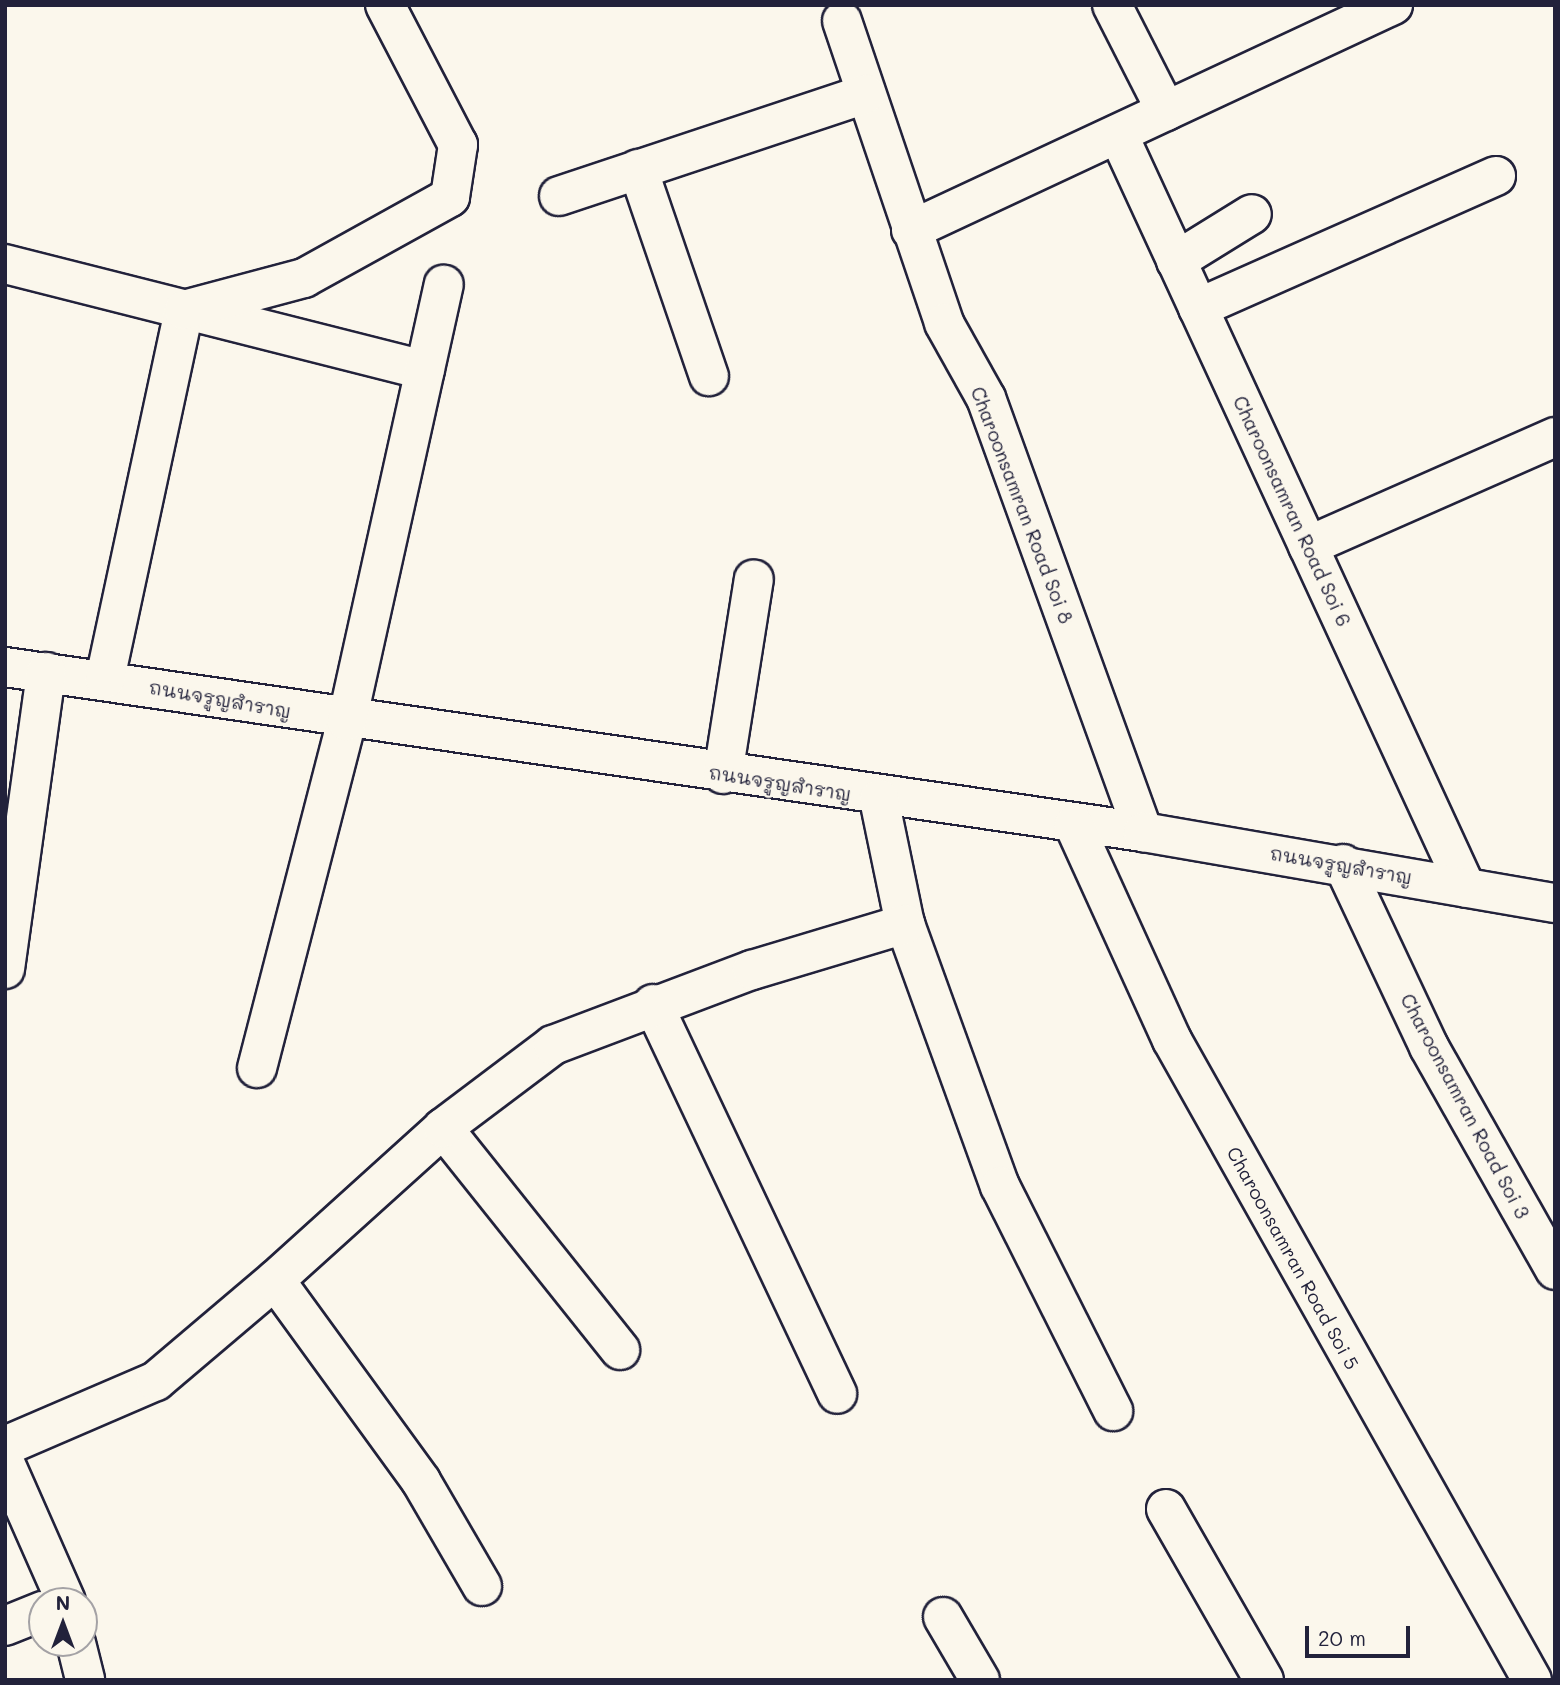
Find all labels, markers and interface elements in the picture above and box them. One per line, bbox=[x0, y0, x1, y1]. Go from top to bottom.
street label: Charoonsamran Road Soi 8 bbox=[966, 383, 1078, 627]
street label: Charoonsamran Road Soi 6 bbox=[1228, 392, 1356, 630]
street label: ถนนจรูญสำราญ bbox=[147, 675, 293, 723]
street label: ถนนจรูญสำราญ bbox=[707, 760, 853, 806]
street label: ถนนจรูญสำราญ bbox=[1268, 841, 1414, 889]
street label: Charoonsamran Road Soi 3 bbox=[1396, 990, 1534, 1222]
street label: Charoonsamran Road Soi 5 bbox=[1222, 1143, 1364, 1373]
north arrow bbox=[28, 1587, 98, 1657]
text: N bbox=[56, 1590, 70, 1615]
scale bar bbox=[1308, 1612, 1413, 1656]
text: 20 m bbox=[1318, 1624, 1366, 1651]

